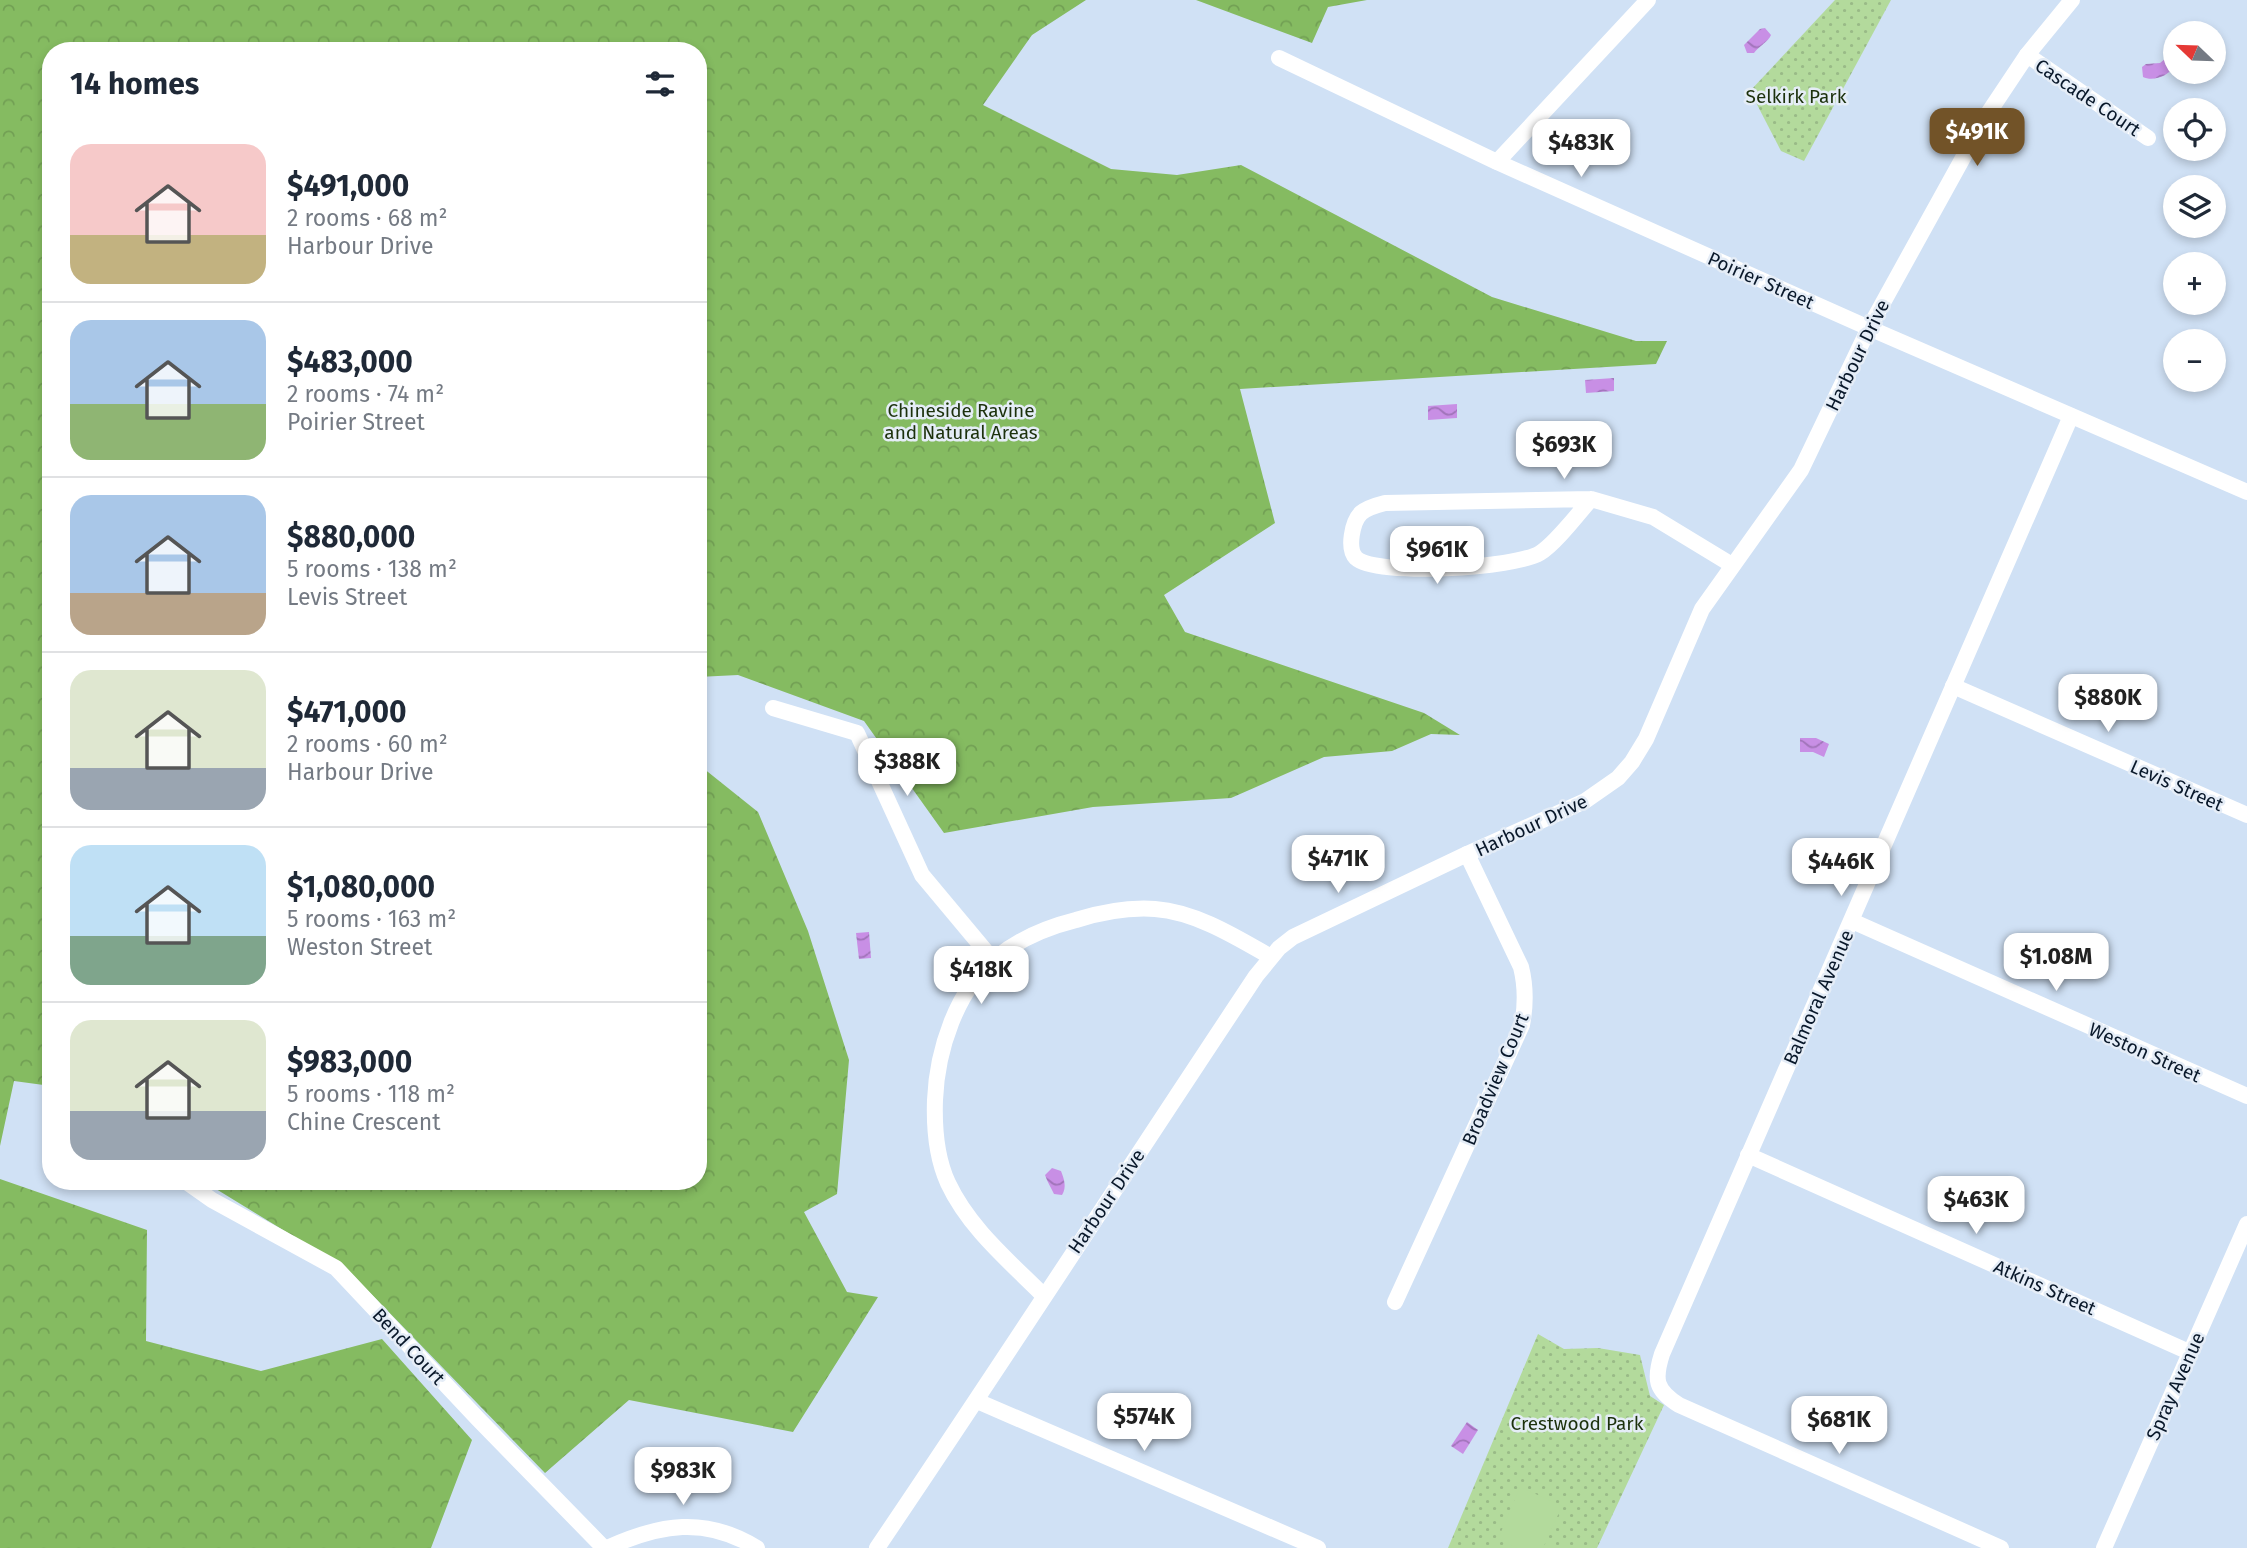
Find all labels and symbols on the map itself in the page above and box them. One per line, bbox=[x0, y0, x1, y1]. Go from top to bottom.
north arrow bbox=[2163, 21, 2226, 84]
street label: Cascade Court bbox=[2031, 54, 2145, 141]
park label: Selkirk Park bbox=[1746, 85, 1847, 108]
pin: $491K bbox=[1928, 108, 2026, 168]
pin: $483K bbox=[1532, 120, 1630, 179]
street label: Poirier Street bbox=[1704, 247, 1818, 314]
street label: Harbour Drive bbox=[1821, 296, 1894, 415]
park label: Chineside Ravine and Natural Areas bbox=[884, 399, 1038, 444]
pin: $693K bbox=[1515, 421, 1613, 481]
pin: $961K bbox=[1388, 526, 1486, 586]
pin: $880K bbox=[2059, 674, 2157, 734]
pin: $388K bbox=[858, 738, 956, 798]
street label: Levis Street bbox=[2127, 755, 2227, 816]
street label: Harbour Drive bbox=[1472, 789, 1591, 861]
pin: $471K bbox=[1289, 836, 1387, 895]
pin: $446K bbox=[1792, 838, 1890, 898]
street label: Balmoral Avenue bbox=[1778, 926, 1858, 1068]
pin: $1.08M bbox=[1999, 934, 2113, 993]
pin: $418K bbox=[932, 946, 1030, 1006]
street label: Broadview Court bbox=[1457, 1010, 1534, 1149]
street label: Weston Street bbox=[2085, 1018, 2204, 1087]
street label: Harbour Drive bbox=[1063, 1145, 1150, 1258]
pin: $463K bbox=[1927, 1176, 2025, 1236]
street label: Atkins Street bbox=[1990, 1255, 2100, 1320]
street label: Bend Court bbox=[367, 1303, 450, 1389]
street label: Spray Avenue bbox=[2141, 1329, 2210, 1444]
pin: $574K bbox=[1095, 1394, 1193, 1453]
pin: $681K bbox=[1790, 1396, 1888, 1456]
park label: Crestwood Park bbox=[1511, 1412, 1644, 1435]
pin: $983K bbox=[634, 1448, 732, 1507]

